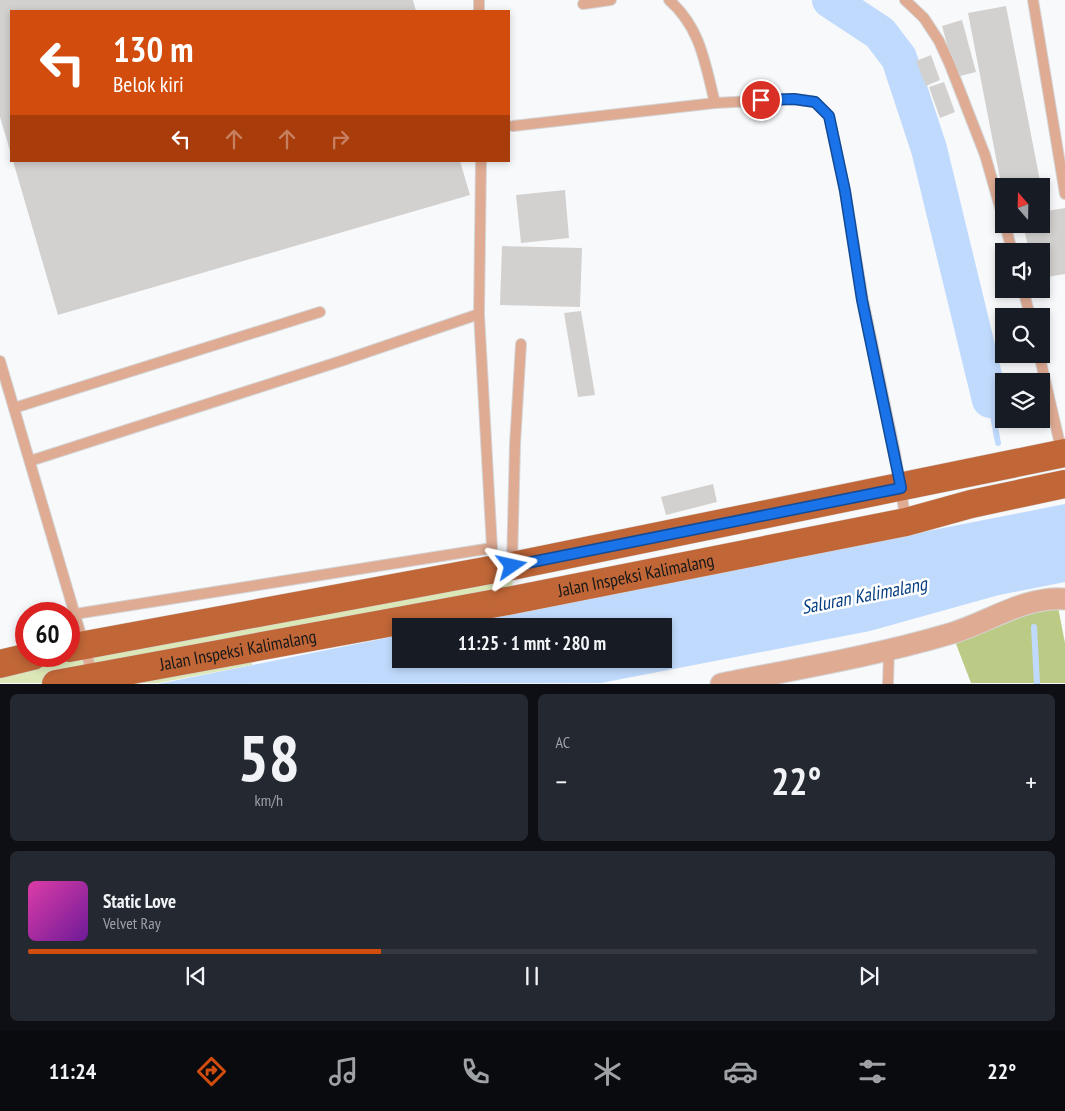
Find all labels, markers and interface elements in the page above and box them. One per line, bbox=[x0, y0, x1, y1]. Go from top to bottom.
text: 130 m bbox=[113, 26, 194, 72]
icon: left bbox=[30, 30, 95, 95]
text: Belok kiri bbox=[113, 70, 184, 98]
pin bbox=[740, 79, 782, 121]
icon: arrive bbox=[747, 86, 775, 114]
icon: left bbox=[167, 125, 195, 153]
icon: ahead bbox=[220, 125, 248, 153]
icon: ahead bbox=[273, 125, 301, 153]
icon: right bbox=[326, 125, 354, 153]
north arrow bbox=[995, 178, 1050, 232]
map controls bbox=[995, 178, 1050, 428]
button: sound bbox=[995, 243, 1050, 298]
button: search bbox=[995, 308, 1050, 363]
button: layers bbox=[995, 373, 1050, 428]
position arrow bbox=[485, 539, 537, 591]
street label: Jalan Inspeksi Kalimalang bbox=[555, 548, 716, 602]
water label: Saluran Kalimalang bbox=[799, 571, 930, 619]
speed limit sign: 60 bbox=[15, 602, 80, 667]
street label: Jalan Inspeksi Kalimalang bbox=[157, 624, 318, 676]
text: 11:25 · 1 mnt · 280 m bbox=[458, 631, 606, 655]
text: 58 bbox=[238, 715, 300, 799]
text: AC bbox=[556, 732, 570, 752]
text: 22° bbox=[771, 756, 821, 805]
text: − bbox=[556, 763, 567, 800]
text: + bbox=[1025, 763, 1037, 800]
text: km/h bbox=[255, 790, 283, 810]
text: Static Love bbox=[103, 889, 176, 913]
text: Velvet Ray bbox=[103, 913, 161, 933]
icon: previous bbox=[182, 962, 210, 990]
icon: pause bbox=[518, 962, 546, 990]
icon: next bbox=[855, 962, 883, 990]
icon: directions bbox=[194, 1054, 229, 1089]
icon: music bbox=[326, 1054, 361, 1089]
icon: phone bbox=[458, 1054, 493, 1089]
icon: climate bbox=[590, 1054, 625, 1089]
icon: car bbox=[723, 1054, 758, 1089]
icon: filters bbox=[855, 1054, 890, 1089]
text: 11:24 bbox=[49, 1057, 96, 1085]
text: 22° bbox=[987, 1057, 1016, 1085]

